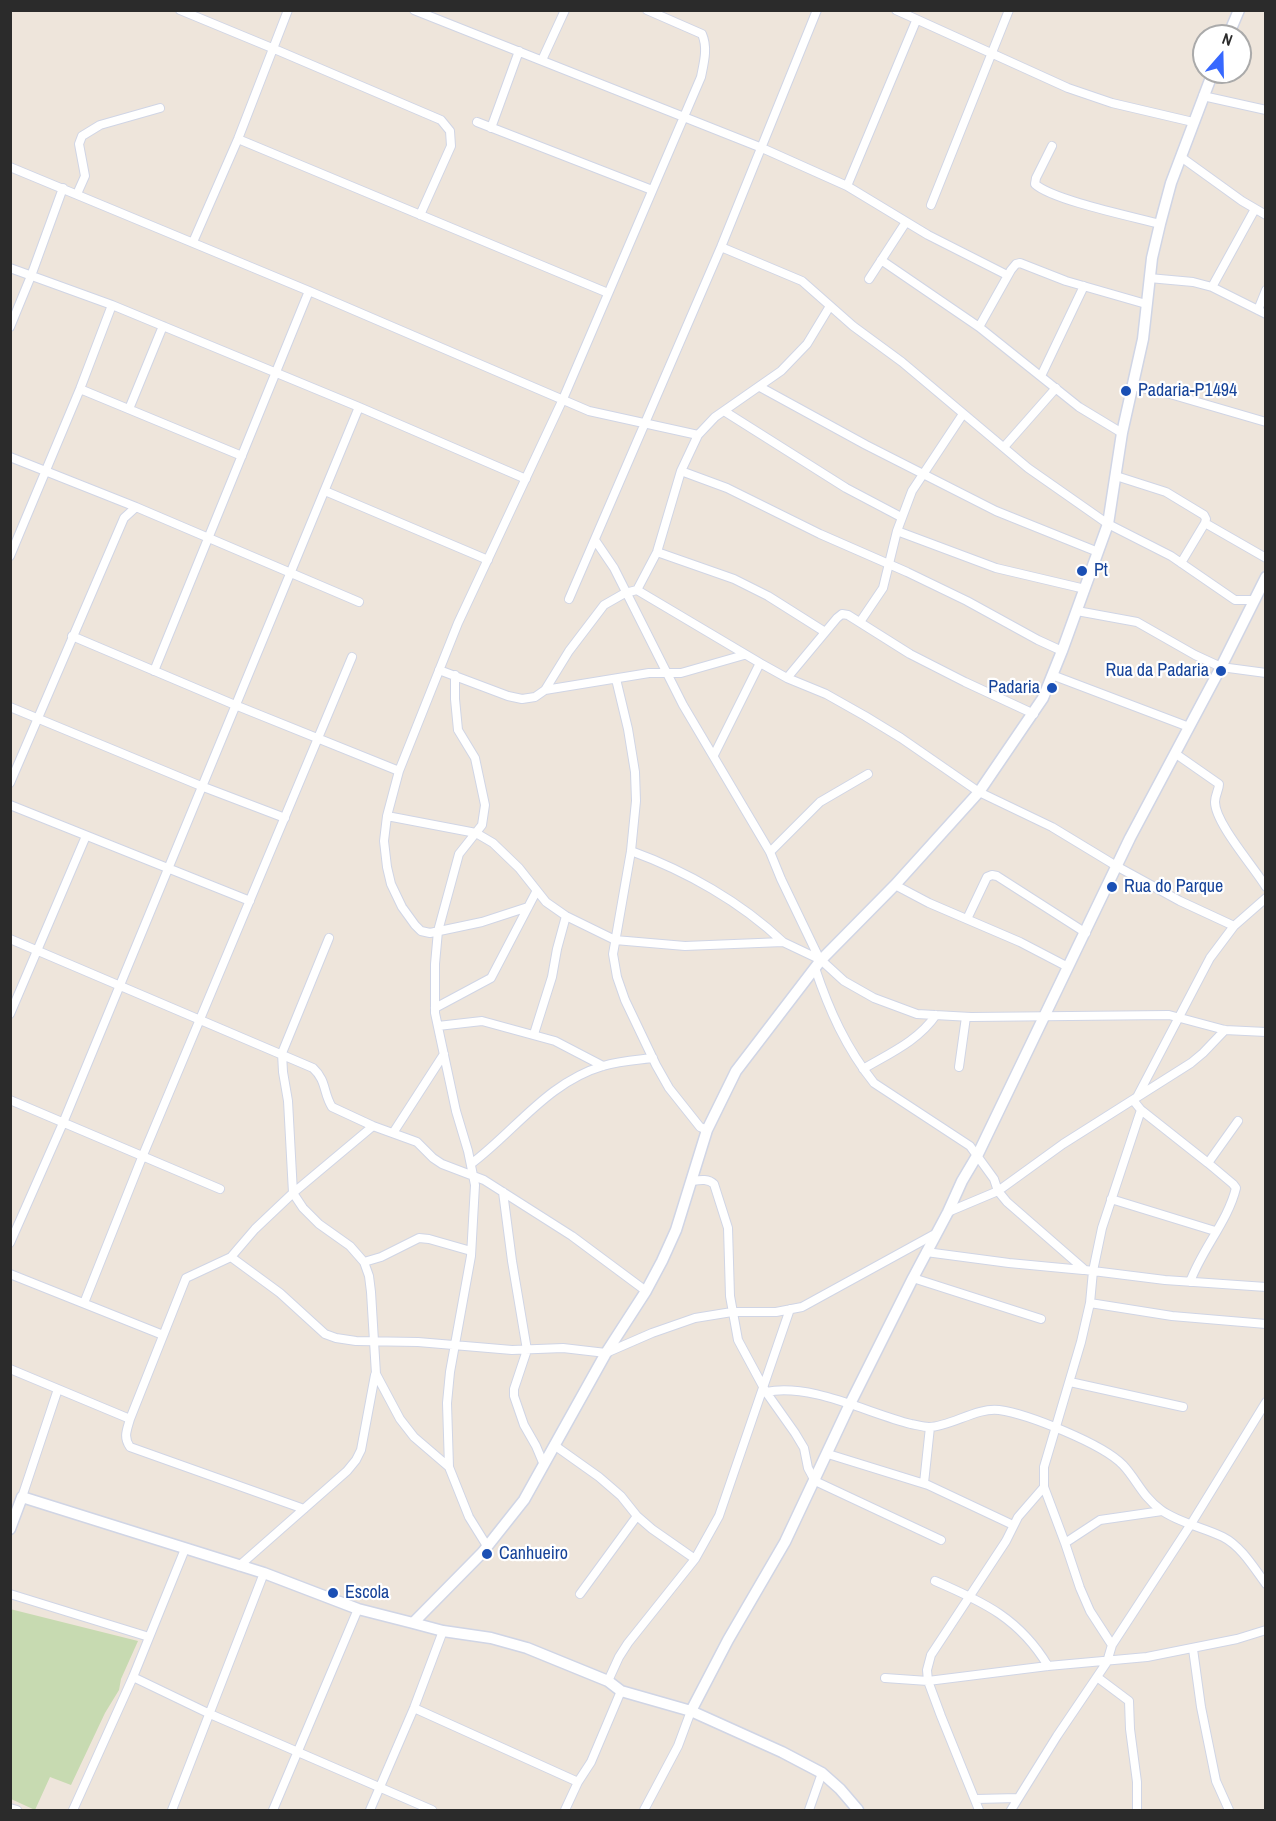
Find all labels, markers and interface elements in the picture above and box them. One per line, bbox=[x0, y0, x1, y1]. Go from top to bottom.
north arrow bbox=[1192, 24, 1252, 84]
text: N bbox=[1219, 27, 1236, 51]
place label: Padaria-P1494 bbox=[1138, 380, 1237, 402]
marker: Padaria-P1494 bbox=[1119, 384, 1133, 398]
place label: Pt bbox=[1094, 560, 1108, 582]
marker: Pt bbox=[1075, 564, 1089, 578]
place label: Rua da Padaria bbox=[1106, 660, 1209, 682]
marker: Rua da Padaria bbox=[1214, 664, 1228, 678]
place label: Padaria bbox=[988, 677, 1040, 699]
marker: Padaria bbox=[1045, 681, 1059, 695]
place label: Rua do Parque bbox=[1124, 876, 1223, 898]
marker: Rua do Parque bbox=[1105, 880, 1119, 894]
place label: Canhueiro bbox=[499, 1543, 568, 1565]
marker: Canhueiro bbox=[480, 1547, 494, 1561]
place label: Escola bbox=[345, 1582, 389, 1604]
marker: Escola bbox=[326, 1586, 340, 1600]

